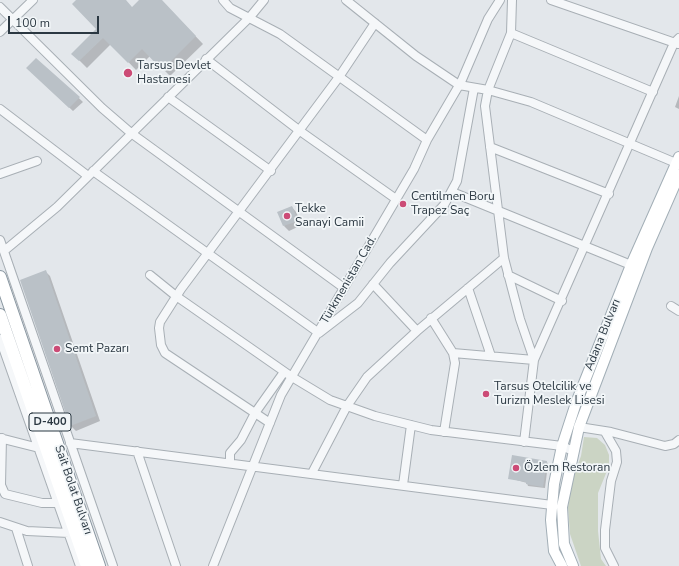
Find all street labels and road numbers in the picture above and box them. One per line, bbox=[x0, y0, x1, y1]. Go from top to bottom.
street label: Türkmenistan Cad. bbox=[318, 233, 380, 327]
street label: Adana Bulvarı bbox=[582, 297, 624, 373]
road number: D-400 bbox=[29, 413, 71, 431]
street label: Sait Bolat Bulvarı bbox=[51, 443, 95, 537]

